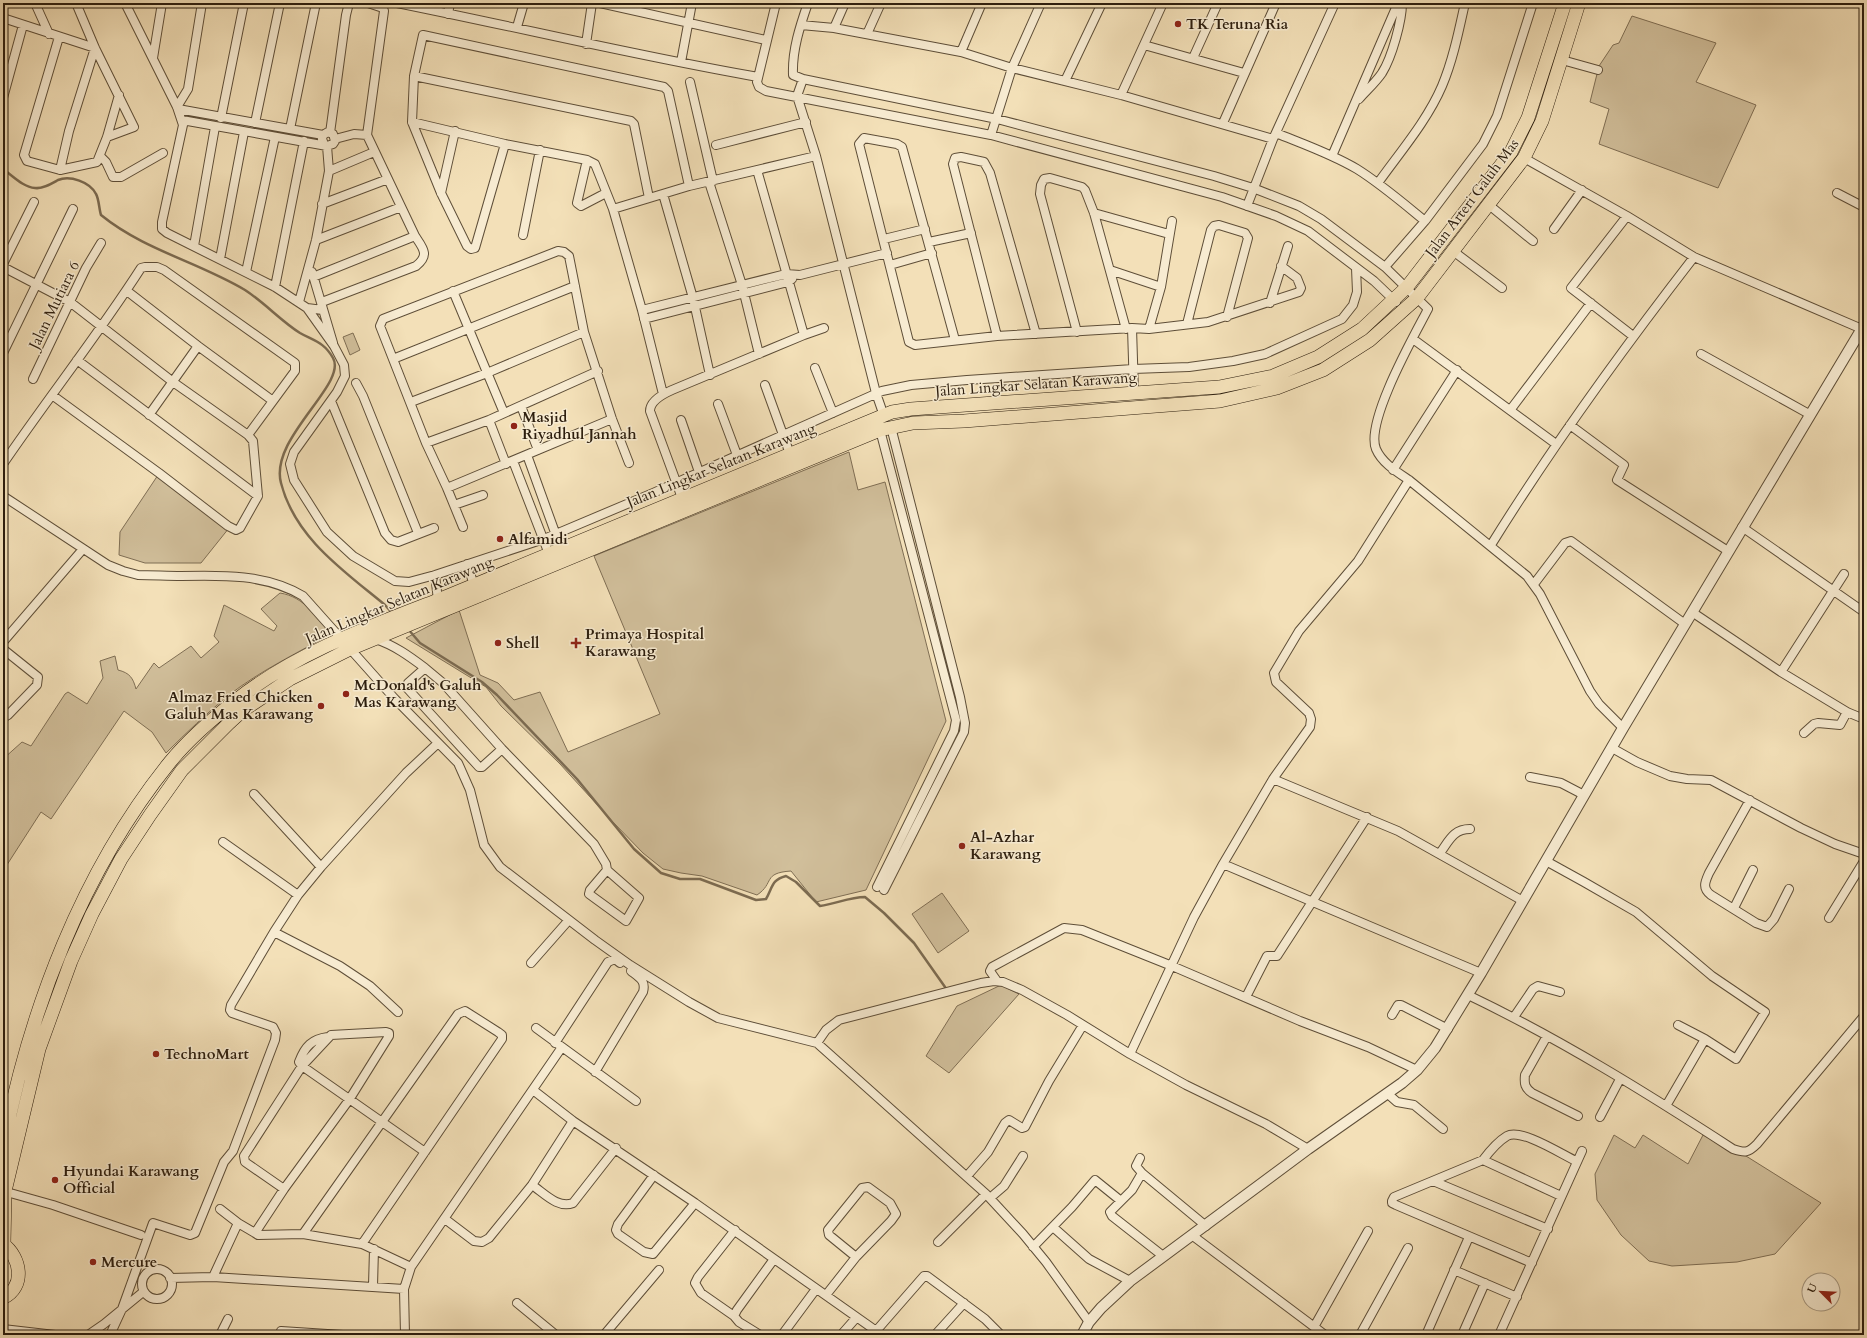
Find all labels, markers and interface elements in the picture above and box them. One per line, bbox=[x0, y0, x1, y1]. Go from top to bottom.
place label: TK Teruna Ria bbox=[1186, 14, 1289, 34]
marker: TK Teruna Ria bbox=[1173, 19, 1183, 29]
street label: Jalan Arteri Galuh Mas bbox=[1419, 134, 1523, 263]
street label: Jalan Mutiara 6 bbox=[23, 257, 84, 354]
street label: Jalan Lingkar Selatan Karawang bbox=[933, 367, 1138, 401]
place label: Masjid Riyadhul Jannah bbox=[522, 407, 637, 444]
street label: Jalan Lingkar Selatan Karawang bbox=[622, 418, 819, 513]
marker: Masjid Riyadhul Jannah bbox=[509, 421, 519, 431]
place label: Alfamidi bbox=[508, 529, 568, 549]
marker: Alfamidi bbox=[495, 534, 505, 544]
street label: Jalan Lingkar Selatan Karawang bbox=[300, 551, 496, 649]
place label: Primaya Hospital Karawang bbox=[585, 624, 705, 661]
place label: Shell bbox=[506, 633, 540, 653]
marker: Primaya Hospital Karawang bbox=[570, 637, 582, 649]
marker: Shell bbox=[493, 638, 503, 648]
place label: McDonald's Galuh Mas Karawang bbox=[354, 675, 482, 712]
place label: Almaz Fried Chicken Galuh Mas Karawang bbox=[165, 687, 313, 724]
marker: McDonald's Galuh Mas Karawang bbox=[341, 689, 351, 699]
marker: Almaz Fried Chicken Galuh Mas Karawang bbox=[316, 701, 326, 711]
place label: Al-Azhar Karawang bbox=[970, 827, 1041, 864]
marker: Al-Azhar Karawang bbox=[957, 841, 967, 851]
place label: TechnoMart bbox=[164, 1044, 250, 1064]
marker: TechnoMart bbox=[151, 1049, 161, 1059]
place label: Hyundai Karawang Official bbox=[63, 1161, 199, 1198]
marker: Hyundai Karawang Official bbox=[50, 1175, 60, 1185]
place label: Mercure bbox=[101, 1252, 157, 1272]
marker: Mercure bbox=[88, 1257, 98, 1267]
north arrow bbox=[1801, 1272, 1841, 1312]
text: U bbox=[1804, 1281, 1821, 1295]

